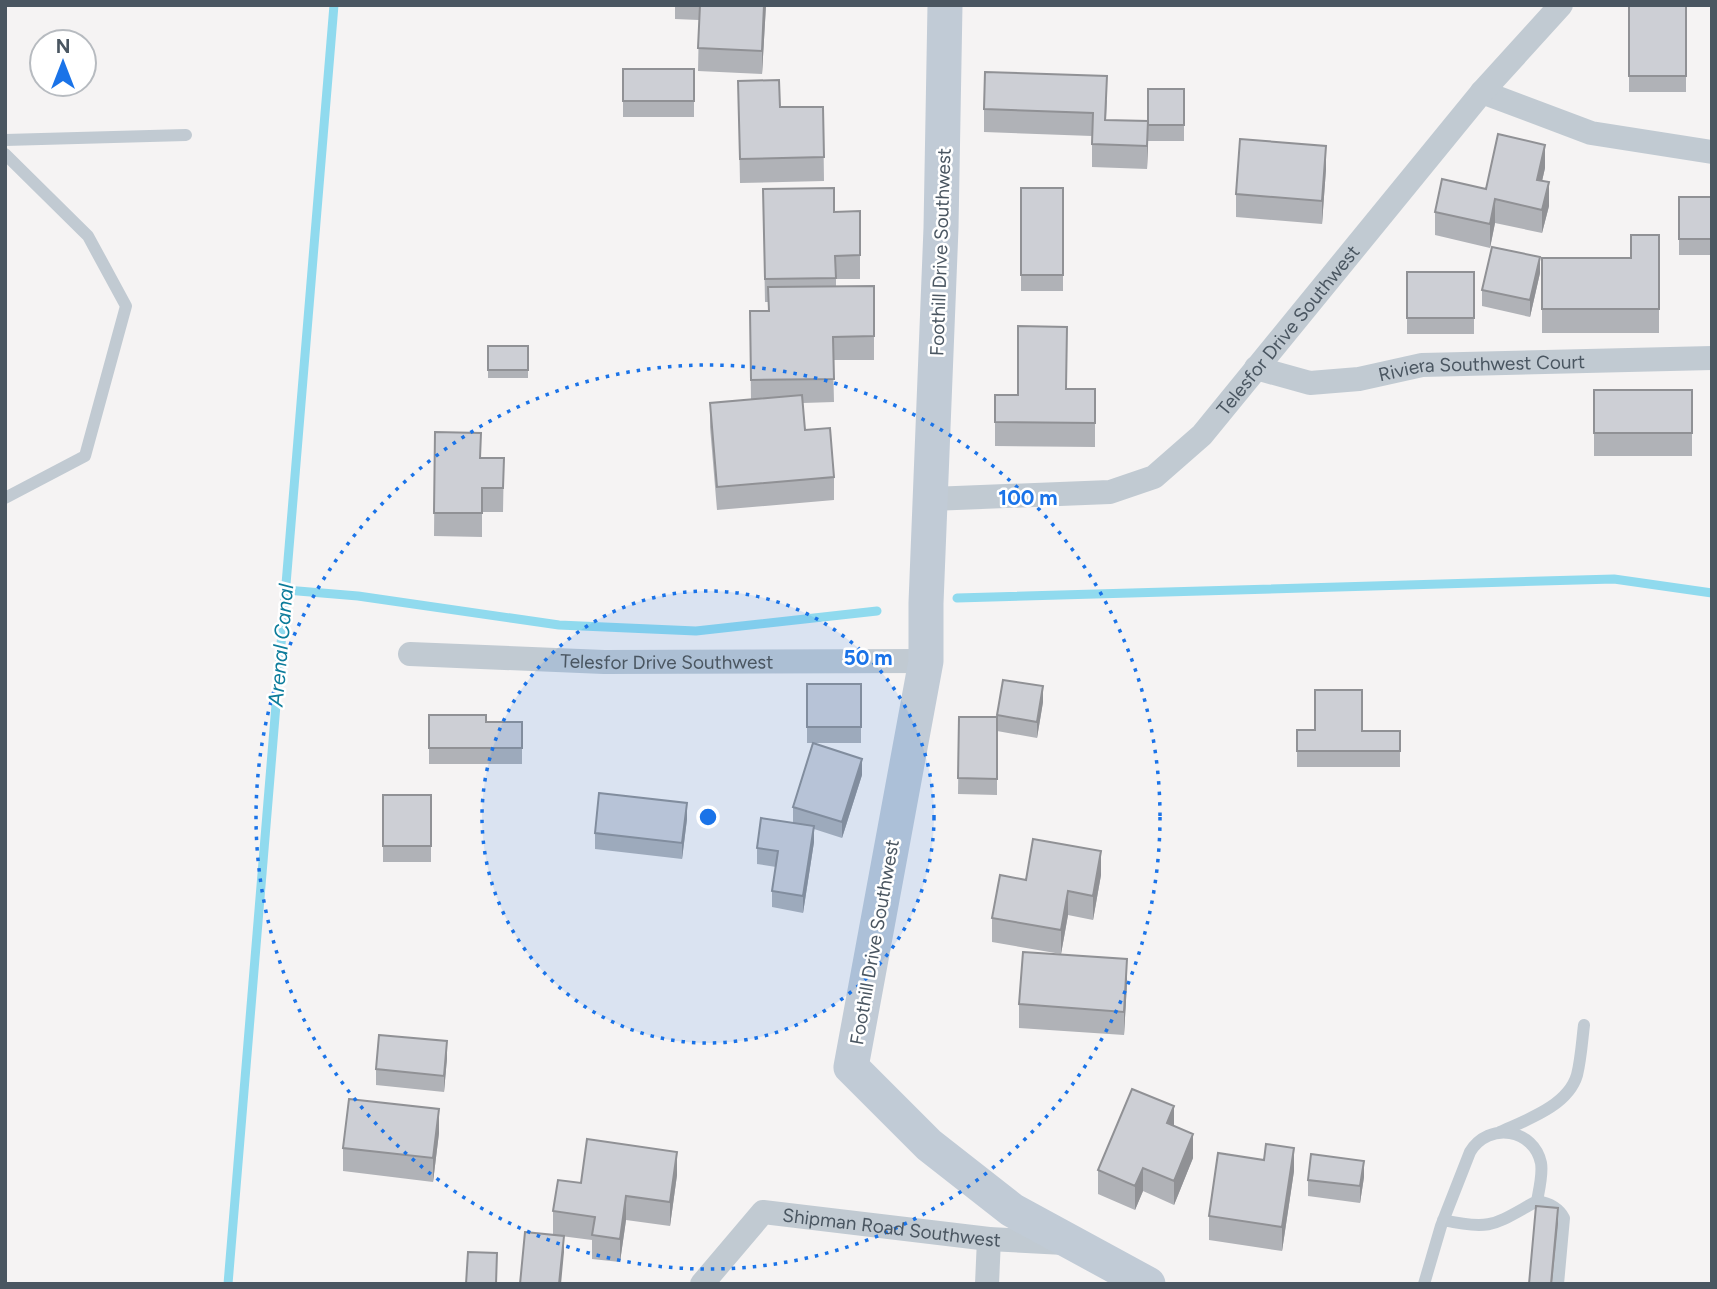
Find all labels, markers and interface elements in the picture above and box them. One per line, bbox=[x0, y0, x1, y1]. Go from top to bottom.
north arrow bbox=[28, 28, 98, 98]
text: N bbox=[56, 35, 70, 58]
street label: Foothill Drive Southwest bbox=[925, 148, 956, 356]
street label: Telesfor Drive Southwest bbox=[1212, 240, 1364, 420]
street label: Riviera Southwest Court bbox=[1376, 350, 1585, 386]
text: 100 m bbox=[998, 485, 1058, 510]
water label: Arenal Canal bbox=[263, 582, 298, 708]
text: 50 m bbox=[843, 645, 893, 670]
street label: Telesfor Drive Southwest bbox=[560, 649, 773, 674]
centre of rings bbox=[696, 805, 720, 829]
street label: Foothill Drive Southwest bbox=[845, 838, 904, 1047]
street label: Shipman Road Southwest bbox=[781, 1203, 1001, 1252]

